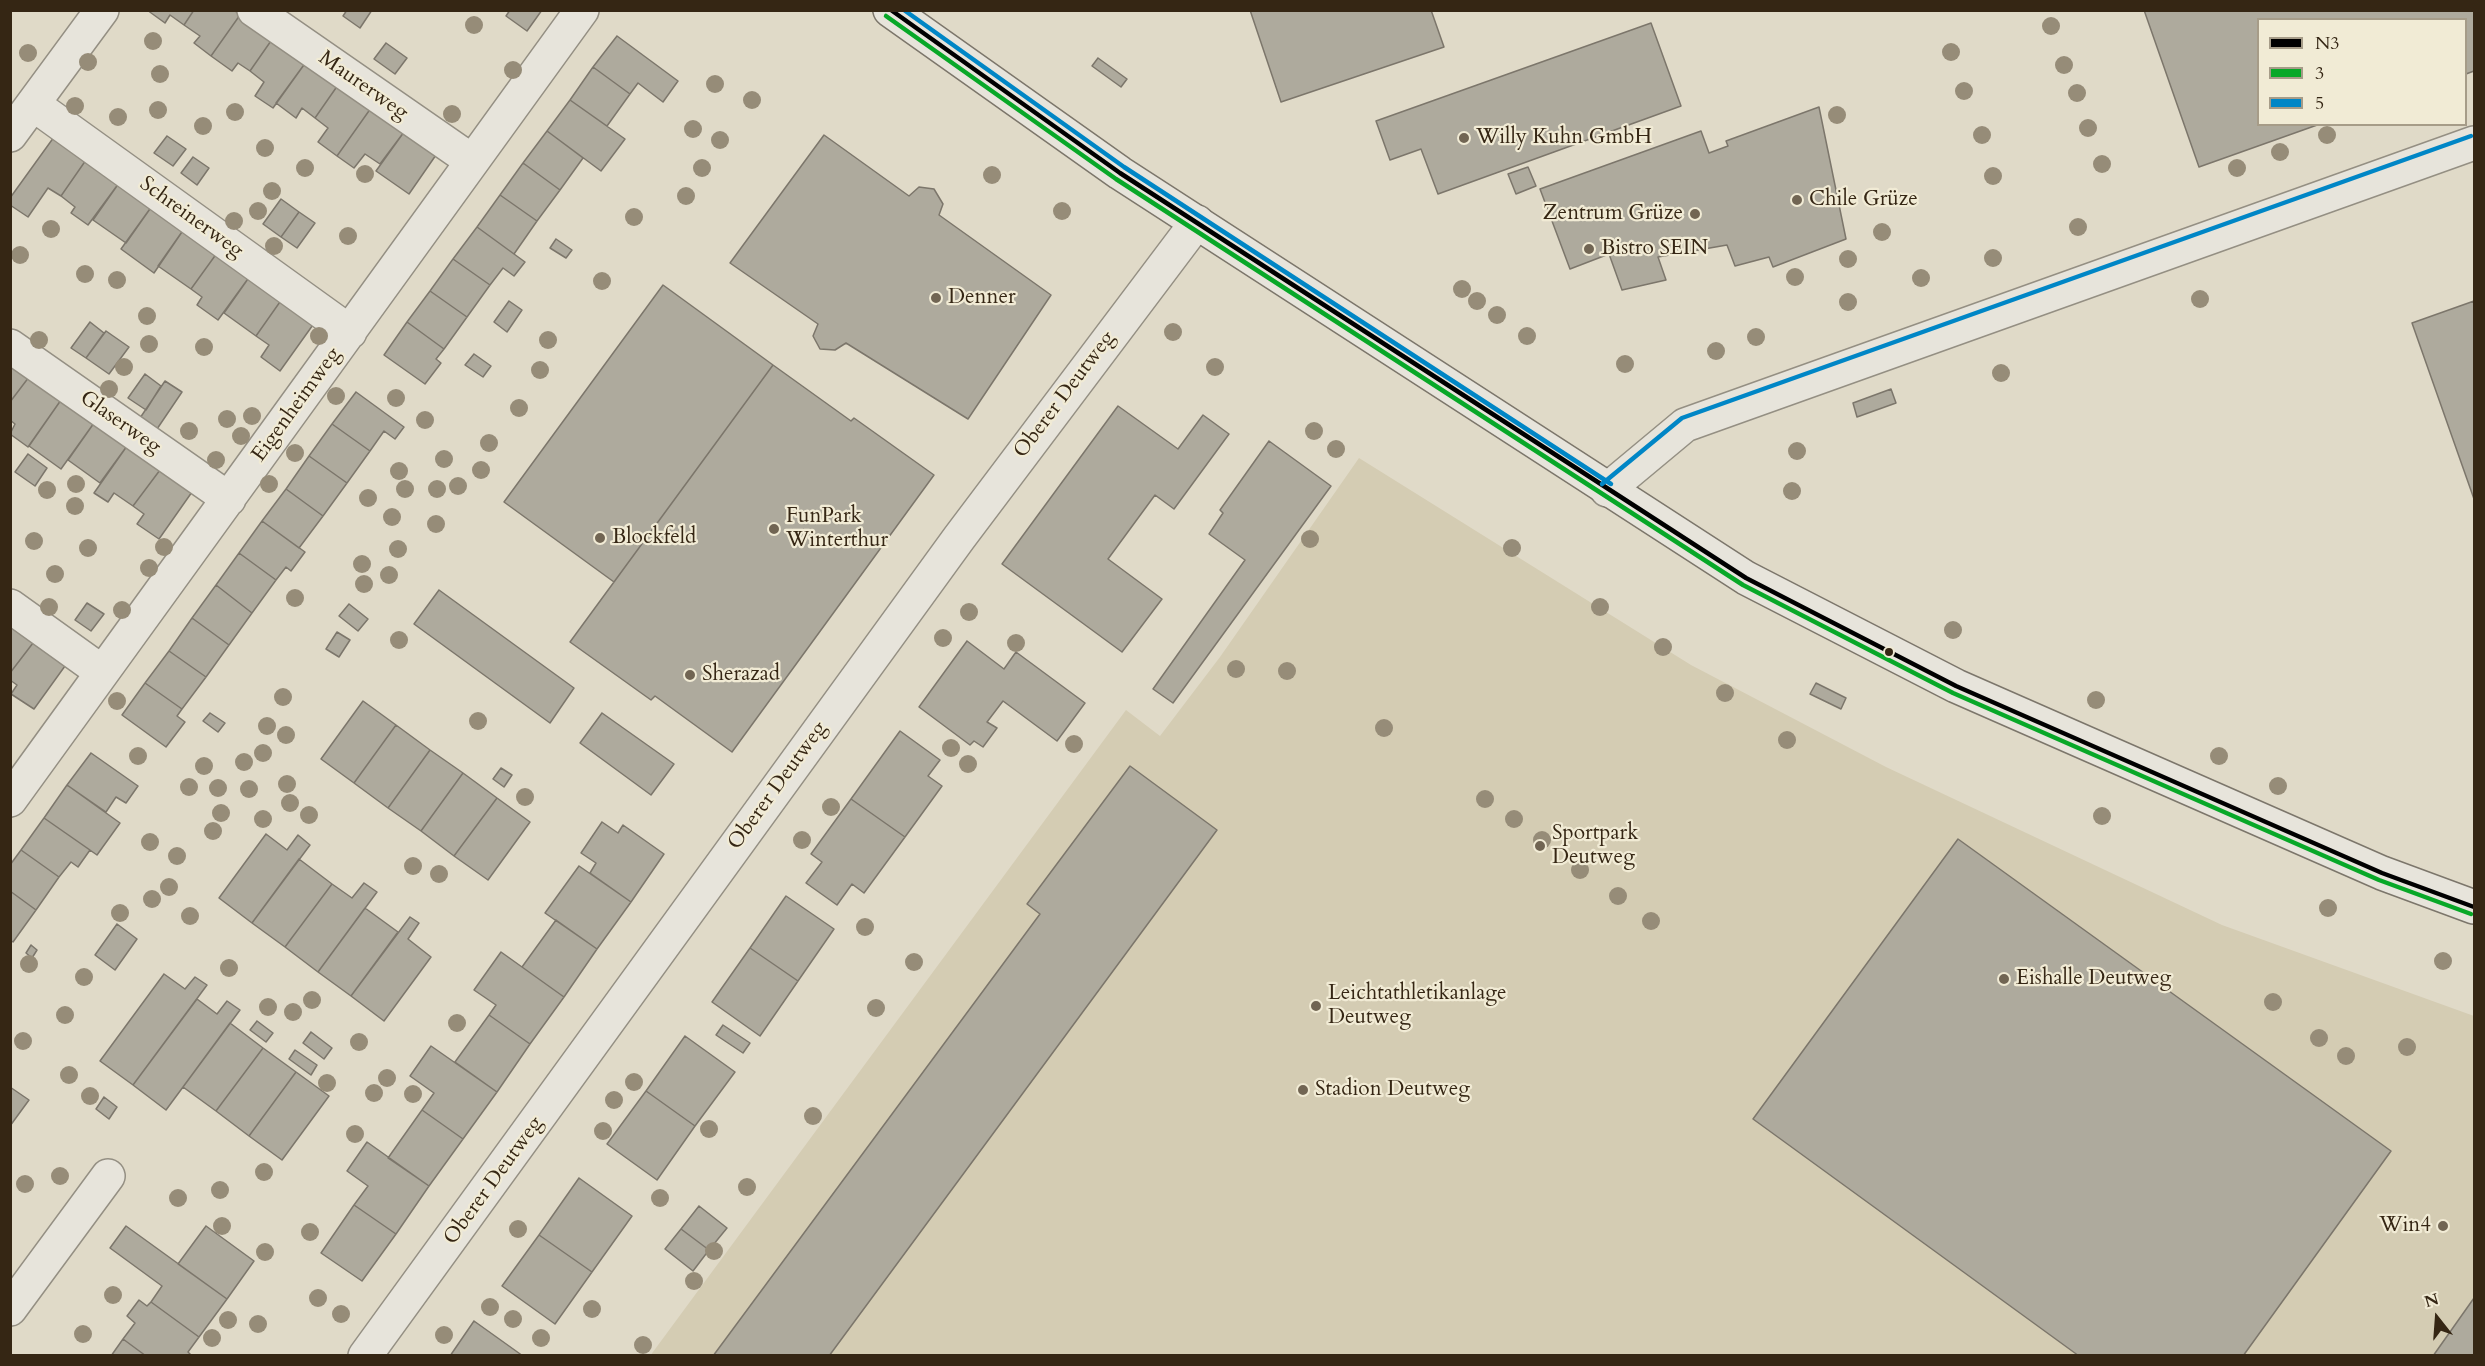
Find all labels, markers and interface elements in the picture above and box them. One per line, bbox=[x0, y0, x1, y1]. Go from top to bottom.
legend bbox=[2257, 18, 2467, 126]
text: N3 bbox=[2315, 31, 2340, 56]
street label: Maurerweg bbox=[313, 46, 413, 126]
text: 3 bbox=[2315, 61, 2324, 86]
text: 5 bbox=[2315, 91, 2324, 116]
place label: Willy Kuhn GmbH bbox=[1476, 125, 1652, 151]
marker: Willy Kuhn GmbH bbox=[1457, 131, 1471, 145]
street label: Schreinerweg bbox=[134, 172, 248, 264]
place label: Chile Grüze bbox=[1809, 187, 1918, 213]
marker: Chile Grüze bbox=[1790, 193, 1804, 207]
place label: Zentrum Grüze bbox=[1543, 201, 1683, 227]
marker: Zentrum Grüze bbox=[1688, 207, 1702, 221]
place label: Bistro SEIN bbox=[1601, 236, 1708, 262]
marker: Bistro SEIN bbox=[1582, 242, 1596, 256]
place label: Denner bbox=[948, 285, 1016, 311]
marker: Denner bbox=[929, 291, 943, 305]
street label: Oberer Deutweg bbox=[1009, 327, 1121, 463]
street label: Eigenheimweg bbox=[247, 343, 347, 467]
street label: Glaserweg bbox=[75, 386, 165, 460]
place label: FunPark Winterthur bbox=[786, 504, 888, 554]
marker: FunPark Winterthur bbox=[767, 522, 781, 536]
place label: Blockfeld bbox=[612, 525, 696, 551]
marker: Blockfeld bbox=[593, 531, 607, 545]
unlabelled marker bbox=[1883, 646, 1895, 658]
place label: Sherazad bbox=[702, 662, 780, 688]
marker: Sherazad bbox=[683, 668, 697, 682]
street label: Oberer Deutweg bbox=[723, 717, 833, 855]
place label: Sportpark Deutweg bbox=[1552, 821, 1638, 871]
marker: Sportpark Deutweg bbox=[1533, 839, 1547, 853]
place label: Eishalle Deutweg bbox=[2016, 966, 2171, 992]
marker: Eishalle Deutweg bbox=[1997, 972, 2011, 986]
place label: Leichtathletikanlage Deutweg bbox=[1328, 981, 1507, 1031]
marker: Leichtathletikanlage Deutweg bbox=[1309, 999, 1323, 1013]
place label: Stadion Deutweg bbox=[1315, 1077, 1470, 1103]
marker: Stadion Deutweg bbox=[1296, 1083, 1310, 1097]
street label: Oberer Deutweg bbox=[439, 1112, 549, 1250]
place label: Win4 bbox=[2379, 1213, 2431, 1239]
marker: Win4 bbox=[2436, 1219, 2450, 1233]
north arrow bbox=[2407, 1288, 2467, 1348]
text: N bbox=[2422, 1288, 2442, 1313]

